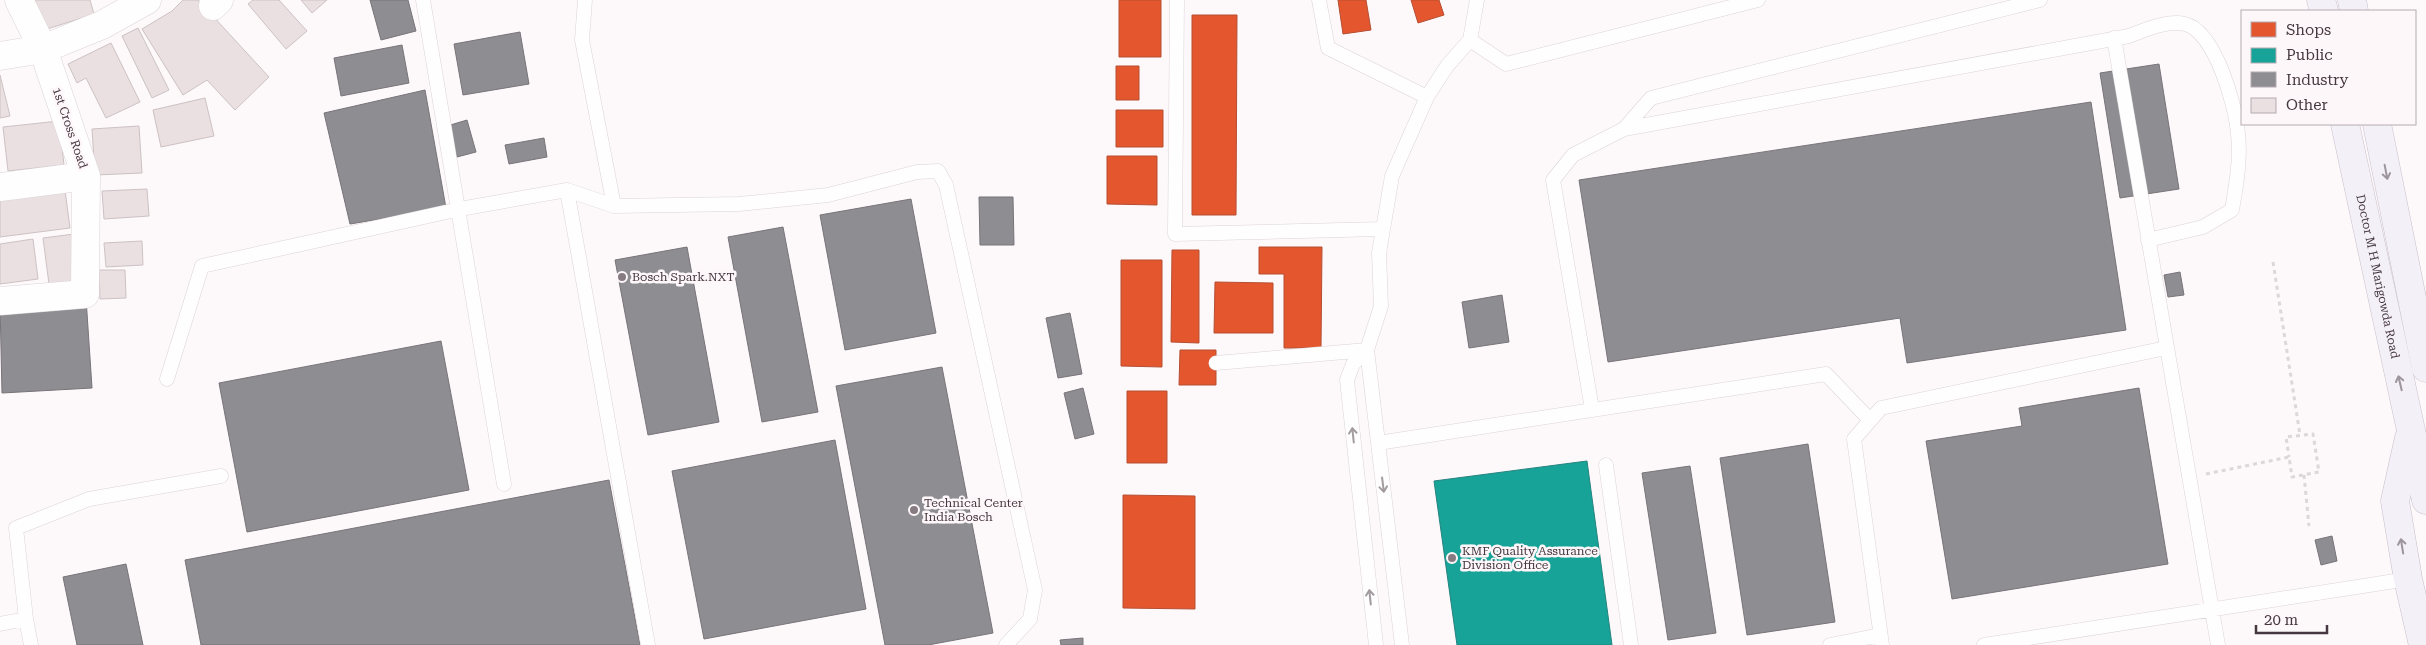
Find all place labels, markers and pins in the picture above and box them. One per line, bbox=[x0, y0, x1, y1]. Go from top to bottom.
place label: Bosch Spark.NXT bbox=[632, 270, 734, 284]
marker: Bosch Spark.NXT bbox=[616, 271, 628, 283]
place label: Technical Center India Bosch bbox=[924, 496, 1023, 524]
marker: Technical Center India Bosch bbox=[908, 504, 920, 516]
place label: KMF Quality Assurance Division Office bbox=[1462, 544, 1598, 572]
marker: KMF Quality Assurance Division Office bbox=[1446, 552, 1458, 564]

